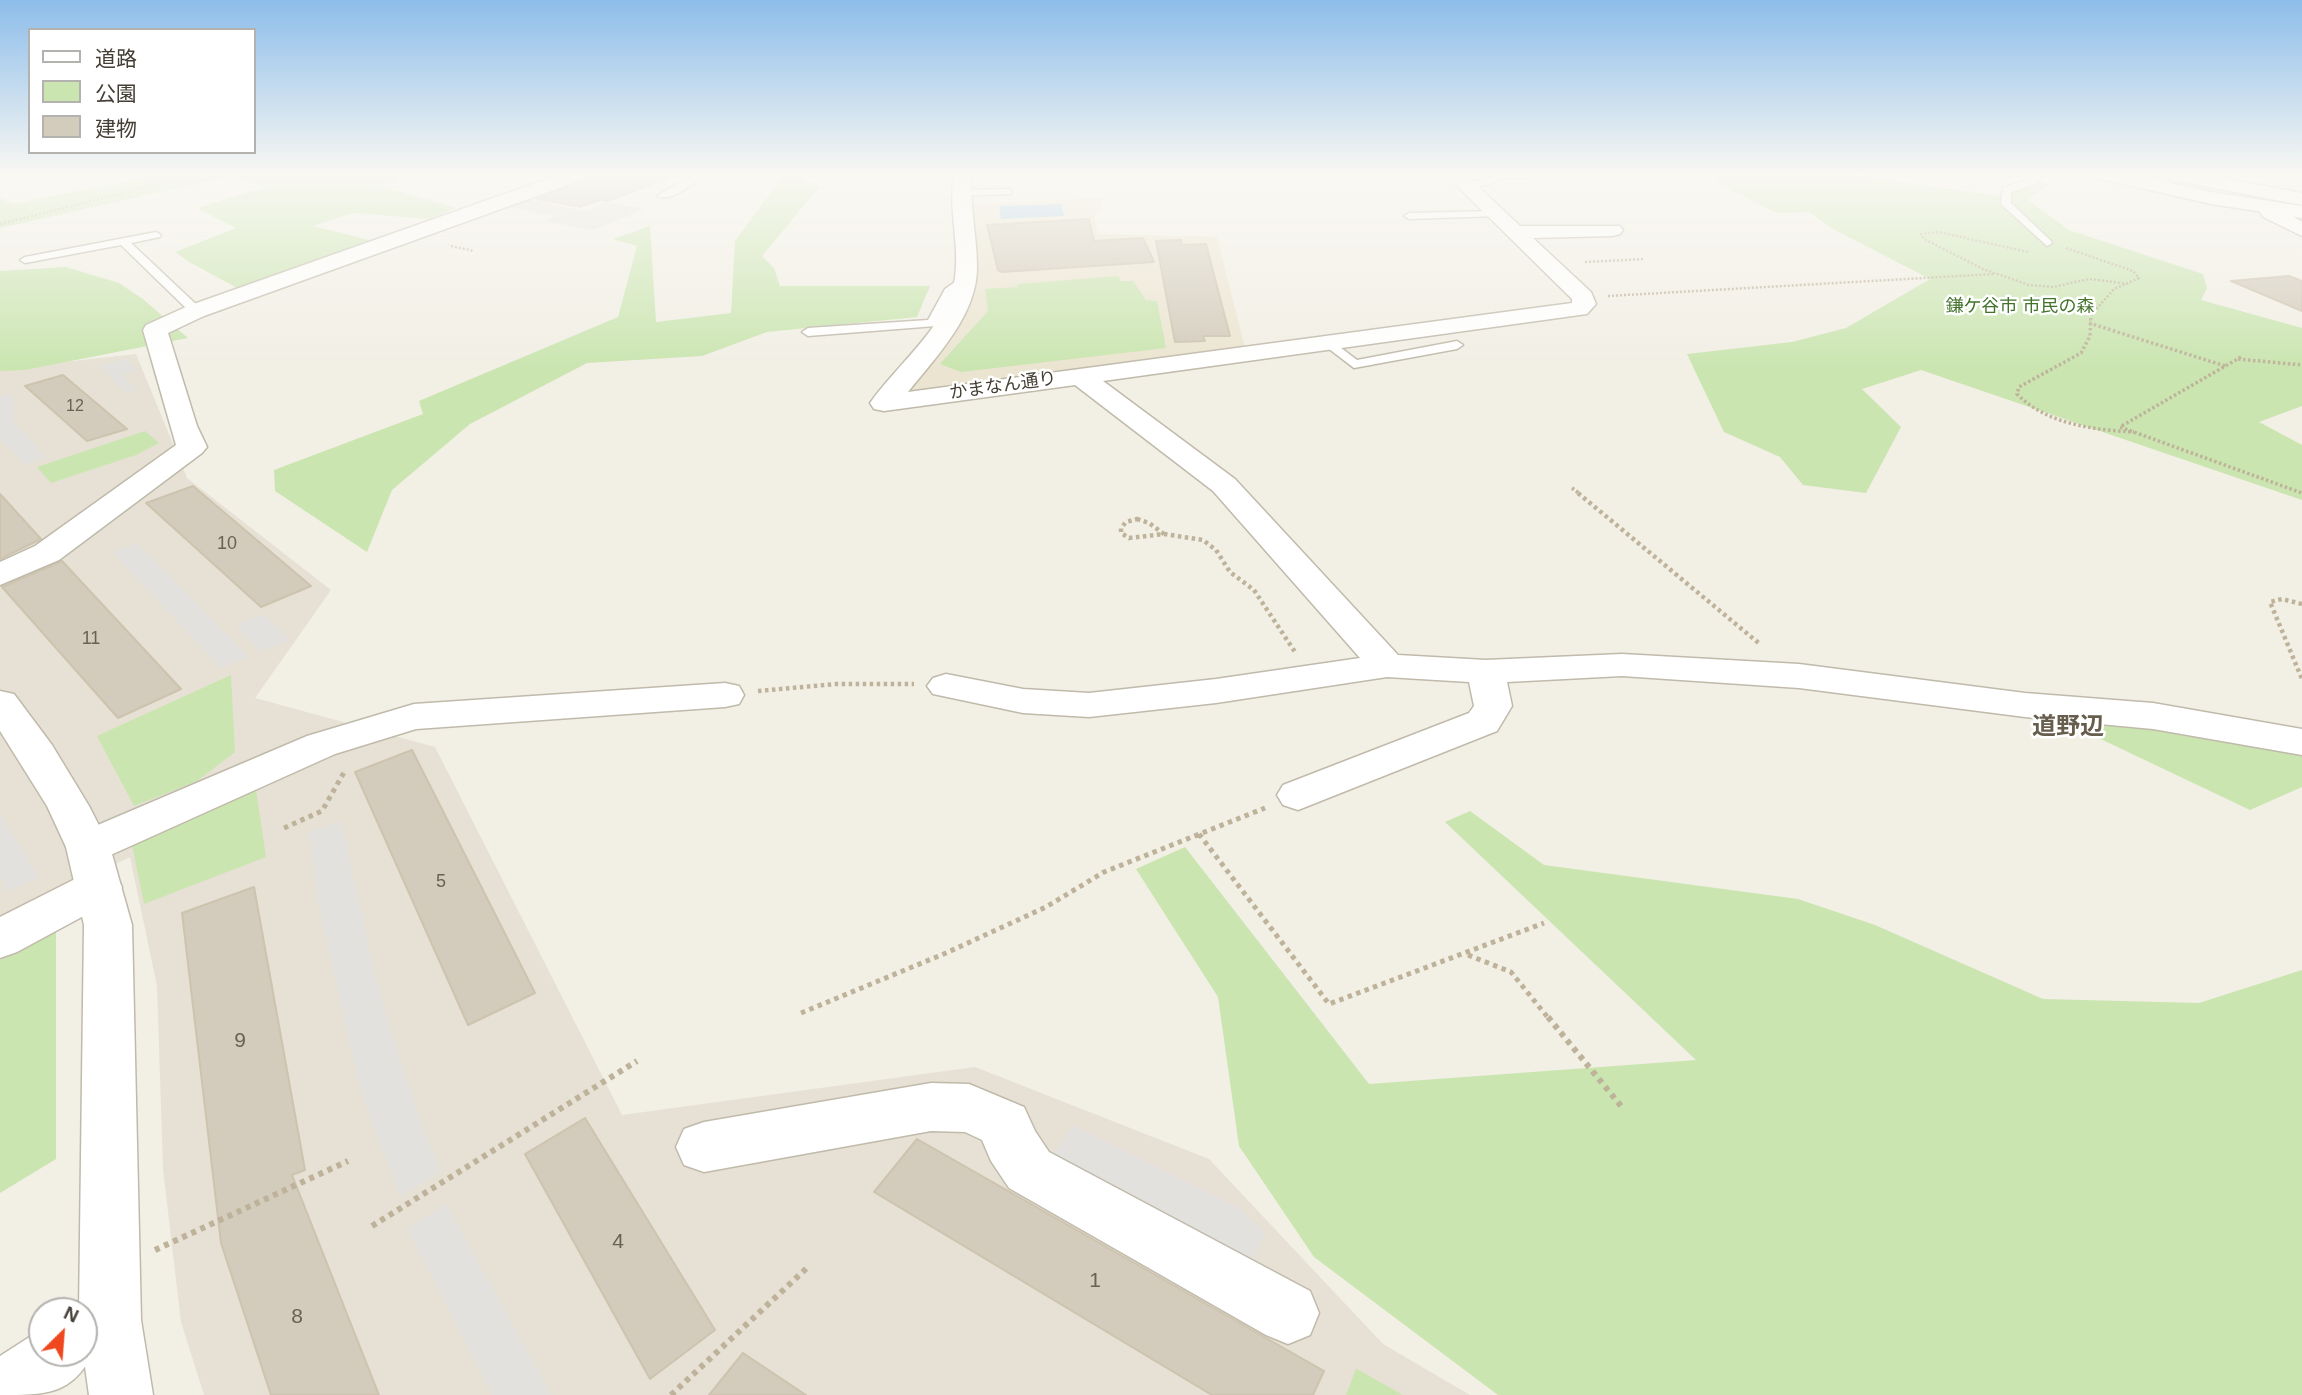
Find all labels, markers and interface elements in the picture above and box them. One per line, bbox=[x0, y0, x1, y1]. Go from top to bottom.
legend bbox=[28, 28, 256, 154]
text: 道路 bbox=[95, 47, 137, 70]
text: 公園 bbox=[95, 82, 137, 105]
text: 建物 bbox=[95, 117, 137, 140]
park label: 鎌ケ谷市 市民の森 bbox=[1945, 296, 2095, 318]
street label: かまなん通り bbox=[948, 368, 1058, 404]
house number: 12 bbox=[66, 397, 84, 417]
house number: 10 bbox=[217, 533, 237, 555]
house number: 11 bbox=[82, 628, 100, 650]
district label: 道野辺 bbox=[2032, 713, 2104, 741]
house number: 5 bbox=[436, 871, 446, 893]
house number: 9 bbox=[234, 1028, 246, 1054]
house number: 4 bbox=[612, 1229, 624, 1255]
house number: 1 bbox=[1089, 1268, 1101, 1294]
north arrow bbox=[28, 1297, 98, 1367]
text: N bbox=[61, 1302, 82, 1327]
house number: 8 bbox=[291, 1304, 303, 1330]

